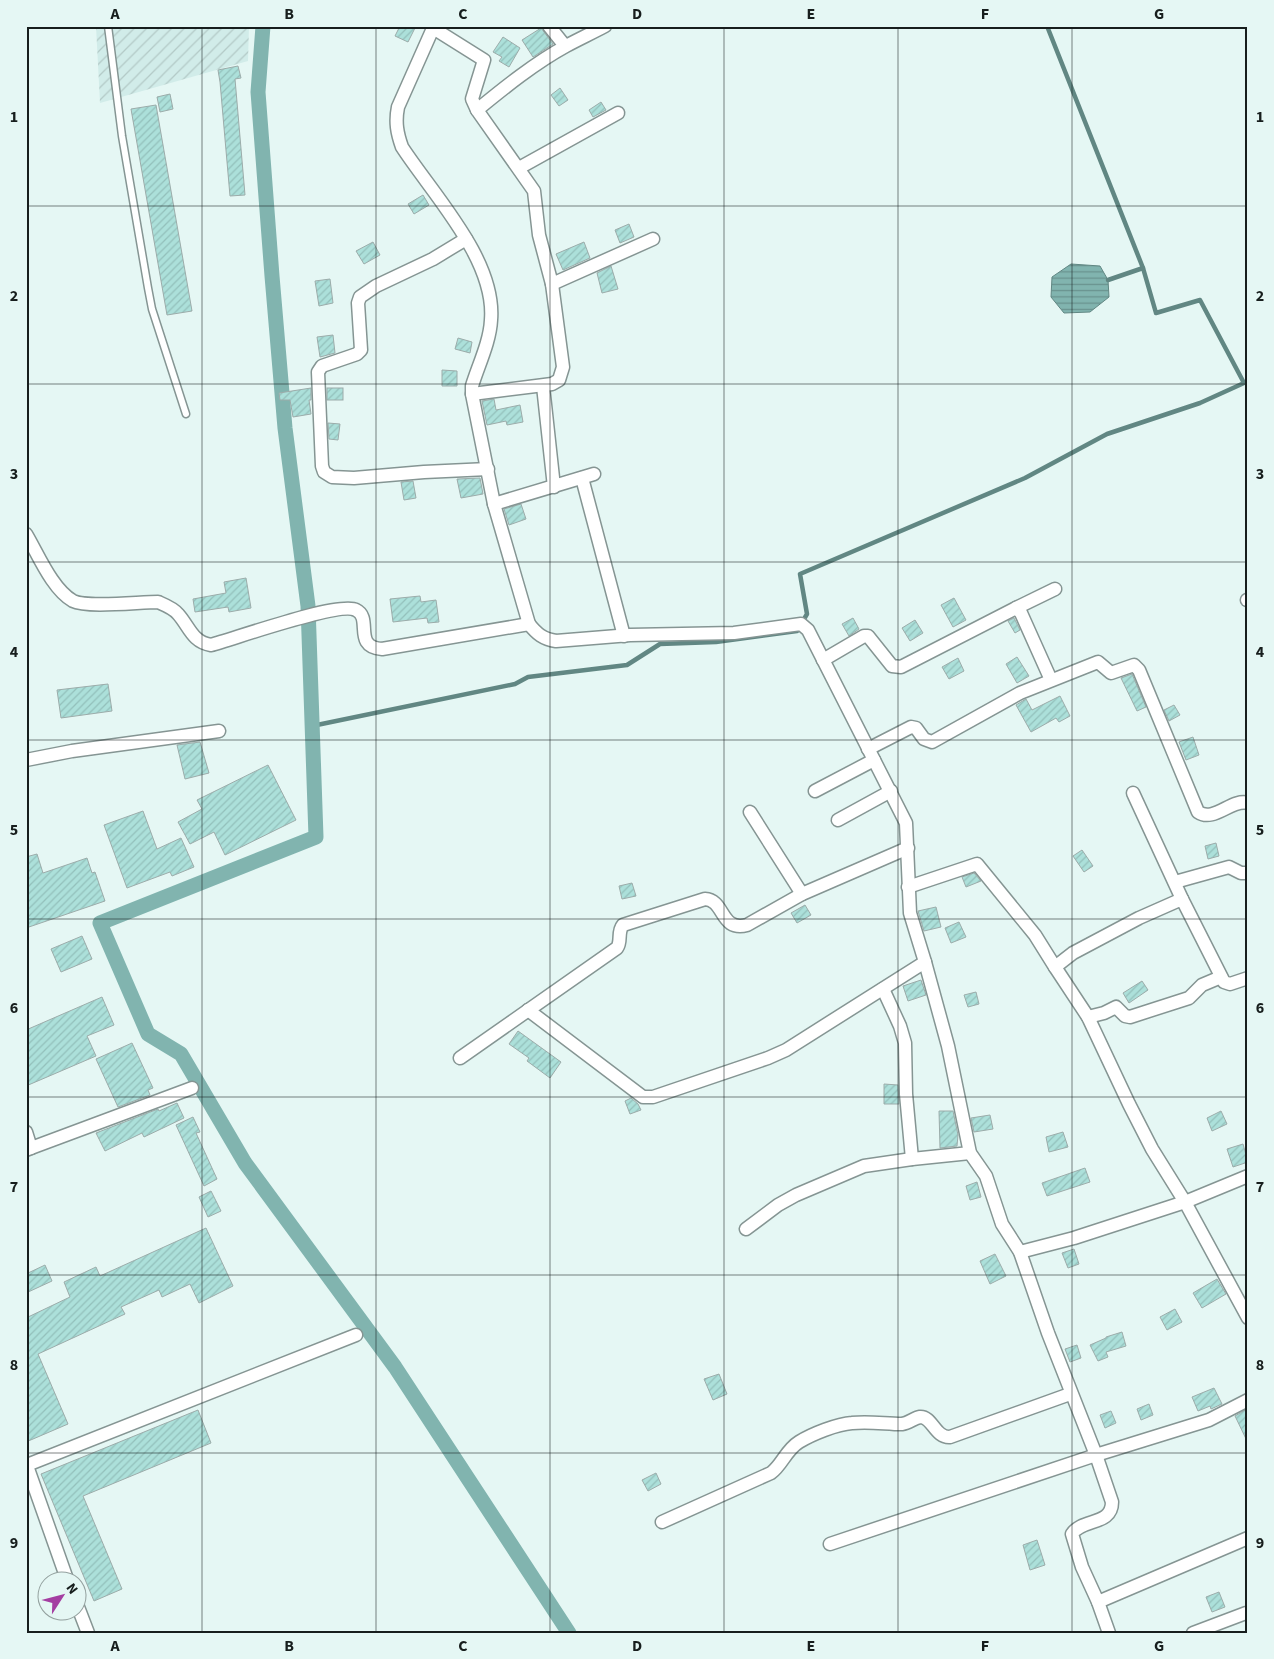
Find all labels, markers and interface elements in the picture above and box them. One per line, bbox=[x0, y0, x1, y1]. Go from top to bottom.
text: A bbox=[109, 3, 120, 25]
text: B bbox=[284, 3, 294, 25]
text: C bbox=[458, 3, 468, 25]
text: D bbox=[632, 3, 642, 25]
text: E bbox=[807, 3, 815, 25]
text: F bbox=[981, 3, 989, 25]
text: G bbox=[1154, 3, 1164, 25]
text: 1 bbox=[10, 106, 18, 128]
text: 1 bbox=[1256, 106, 1264, 128]
text: 2 bbox=[10, 285, 18, 307]
text: 2 bbox=[1256, 285, 1264, 307]
text: 3 bbox=[10, 463, 18, 485]
text: 3 bbox=[1256, 463, 1264, 485]
text: 4 bbox=[10, 641, 19, 663]
text: 4 bbox=[1256, 641, 1265, 663]
text: 5 bbox=[10, 819, 18, 841]
text: 5 bbox=[1256, 819, 1264, 841]
text: 6 bbox=[10, 997, 18, 1019]
text: 6 bbox=[1256, 997, 1264, 1019]
text: 7 bbox=[10, 1176, 18, 1198]
text: 7 bbox=[1256, 1176, 1264, 1198]
text: 8 bbox=[10, 1354, 18, 1376]
text: 8 bbox=[1256, 1354, 1264, 1376]
text: 9 bbox=[10, 1532, 18, 1554]
text: 9 bbox=[1256, 1532, 1264, 1554]
north arrow bbox=[38, 1572, 88, 1622]
text: N bbox=[61, 1579, 83, 1599]
text: A bbox=[109, 1635, 120, 1657]
text: B bbox=[284, 1635, 294, 1657]
text: C bbox=[458, 1635, 468, 1657]
text: D bbox=[632, 1635, 642, 1657]
text: E bbox=[807, 1635, 815, 1657]
text: F bbox=[981, 1635, 989, 1657]
text: G bbox=[1154, 1635, 1164, 1657]

